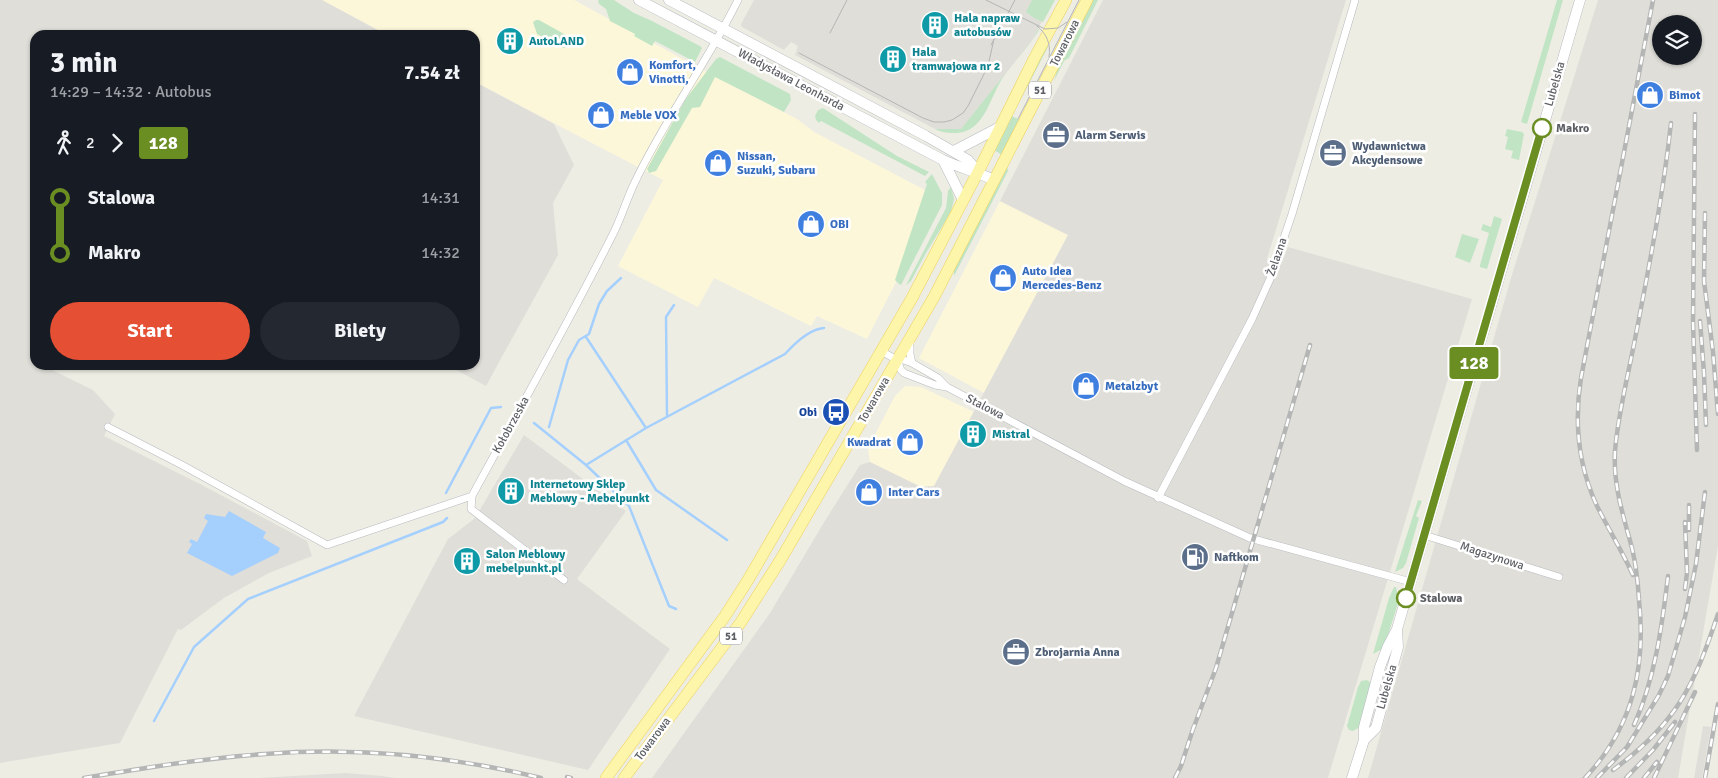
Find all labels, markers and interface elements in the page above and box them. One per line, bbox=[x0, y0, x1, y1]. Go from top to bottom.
building icon: Hala napraw autobusów bbox=[920, 10, 950, 40]
place label: Hala napraw autobusów bbox=[954, 11, 1021, 40]
map controls bbox=[1652, 15, 1702, 65]
button: layers bbox=[1652, 15, 1702, 65]
street label: Towarowa bbox=[1047, 17, 1083, 69]
building icon: AutoLAND bbox=[495, 26, 525, 56]
place label: AutoLAND bbox=[529, 34, 584, 49]
building icon: Hala tramwajowa nr 2 bbox=[878, 44, 908, 74]
street label: Władysława Leonharda bbox=[735, 45, 847, 115]
place label: Hala tramwajowa nr 2 bbox=[911, 45, 1000, 74]
text: 3 min bbox=[50, 46, 118, 80]
shop icon: Komfort, Vinotti, bbox=[615, 57, 645, 87]
place label: Komfort, Vinotti, bbox=[649, 58, 696, 87]
street label: Lubelska bbox=[1541, 60, 1569, 108]
text: 7.54 zł bbox=[404, 61, 460, 85]
shop icon: Bimot bbox=[1635, 80, 1665, 110]
text: 14:29 – 14:32 · Autobus bbox=[50, 82, 211, 102]
road number: 51 bbox=[1029, 82, 1051, 98]
place label: Bimot bbox=[1669, 88, 1701, 103]
shop icon: Meble VOX bbox=[586, 100, 616, 130]
place label: Meble VOX bbox=[620, 108, 678, 123]
marker: Makro bbox=[1532, 118, 1552, 138]
office icon: Alarm Serwis bbox=[1041, 120, 1071, 150]
place label: Makro bbox=[1556, 121, 1589, 136]
place label: Alarm Serwis bbox=[1075, 128, 1146, 143]
icon: walk bbox=[50, 129, 78, 157]
icon: forward bbox=[103, 129, 131, 157]
text: 128 bbox=[149, 132, 178, 154]
text: 2 bbox=[86, 133, 95, 153]
office icon: Wydawnictwa Akcydensowe bbox=[1318, 138, 1348, 168]
place label: Wydawnictwa Akcydensowe bbox=[1352, 139, 1426, 168]
shop icon: Nissan, Suzuki, Subaru bbox=[703, 148, 733, 178]
place label: Nissan, Suzuki, Subaru bbox=[737, 149, 816, 178]
text: Stalowa bbox=[88, 186, 155, 210]
text: 14:31 bbox=[421, 188, 460, 208]
shop icon: OBI bbox=[796, 209, 826, 239]
place label: OBI bbox=[830, 217, 849, 232]
street label: Żelazna bbox=[1263, 236, 1291, 278]
text: Makro bbox=[88, 241, 141, 265]
text: 14:32 bbox=[421, 243, 460, 263]
shop icon: Auto Idea Mercedes-Benz bbox=[988, 263, 1018, 293]
place label: Auto Idea Mercedes-Benz bbox=[1022, 264, 1102, 293]
button: Start bbox=[50, 302, 250, 360]
button: Bilety bbox=[260, 302, 460, 360]
line badge: 128 bbox=[1445, 347, 1503, 379]
text: 128 bbox=[1459, 352, 1489, 374]
shop icon: Metalzbyt bbox=[1071, 371, 1101, 401]
street label: Towarowa bbox=[855, 374, 893, 426]
place label: Metalzbyt bbox=[1105, 379, 1159, 394]
street label: Stalowa bbox=[963, 391, 1007, 423]
street label: Kołobrzeska bbox=[489, 394, 533, 456]
bus stop icon: Obi bbox=[821, 397, 851, 427]
place label: Obi bbox=[799, 405, 817, 420]
building icon: Mistral bbox=[958, 419, 988, 449]
shop icon: Kwadrat bbox=[895, 427, 925, 457]
place label: Mistral bbox=[992, 427, 1030, 442]
place label: Kwadrat bbox=[847, 435, 891, 450]
building icon: Internetowy Sklep Meblowy - Mebelpunkt bbox=[496, 476, 526, 506]
place label: Internetowy Sklep Meblowy - Mebelpunkt bbox=[530, 477, 650, 506]
shop icon: Inter Cars bbox=[854, 477, 884, 507]
place label: Inter Cars bbox=[888, 485, 940, 500]
street label: Magazynowa bbox=[1458, 539, 1526, 573]
fuel station icon: Naftkom bbox=[1180, 542, 1210, 572]
building icon: Salon Meblowy mebelpunkt.pl bbox=[452, 546, 482, 576]
place label: Salon Meblowy mebelpunkt.pl bbox=[486, 547, 565, 576]
place label: Naftkom bbox=[1214, 550, 1259, 565]
marker: Stalowa bbox=[1396, 588, 1416, 608]
place label: Stalowa bbox=[1420, 591, 1462, 606]
road number: 51 bbox=[720, 628, 742, 644]
office icon: Zbrojarnia Anna bbox=[1001, 637, 1031, 667]
place label: Zbrojarnia Anna bbox=[1035, 645, 1120, 660]
street label: Lubelska bbox=[1373, 663, 1401, 711]
street label: Towarowa bbox=[632, 714, 674, 764]

